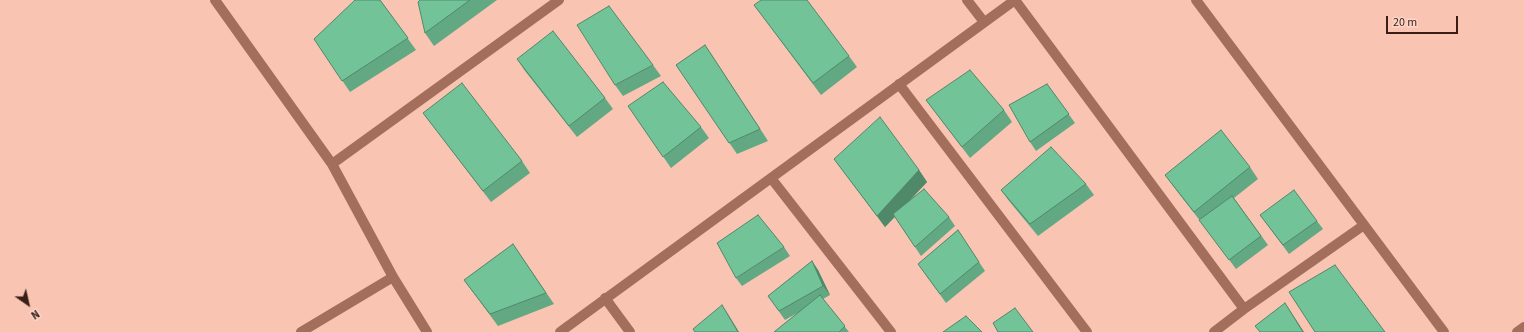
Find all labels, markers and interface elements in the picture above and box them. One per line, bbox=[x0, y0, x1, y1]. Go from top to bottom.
scale bar bbox=[1388, 8, 1460, 34]
text: 20 m bbox=[1393, 14, 1417, 31]
north arrow bbox=[8, 284, 48, 324]
text: N bbox=[28, 306, 42, 323]

